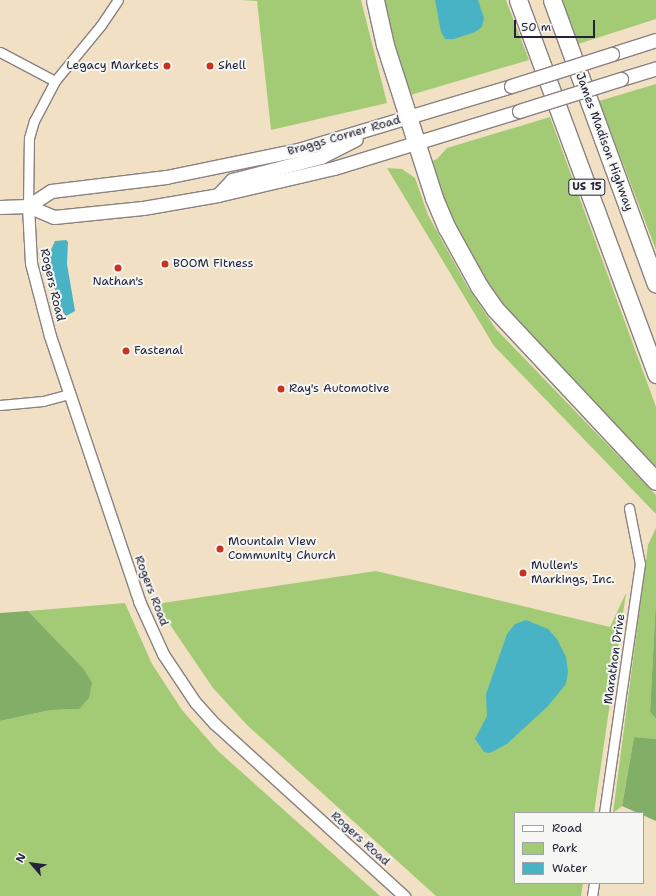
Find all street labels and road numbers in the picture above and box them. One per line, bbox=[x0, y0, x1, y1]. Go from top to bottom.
street label: James Madison Highway bbox=[572, 71, 636, 213]
street label: Braggs Corner Road bbox=[286, 113, 402, 159]
road number: US 15 bbox=[568, 178, 606, 196]
street label: Rogers Road bbox=[37, 247, 67, 323]
street label: Rogers Road bbox=[131, 554, 171, 628]
street label: Marathon Drive bbox=[602, 613, 628, 705]
street label: Rogers Road bbox=[328, 809, 392, 869]

